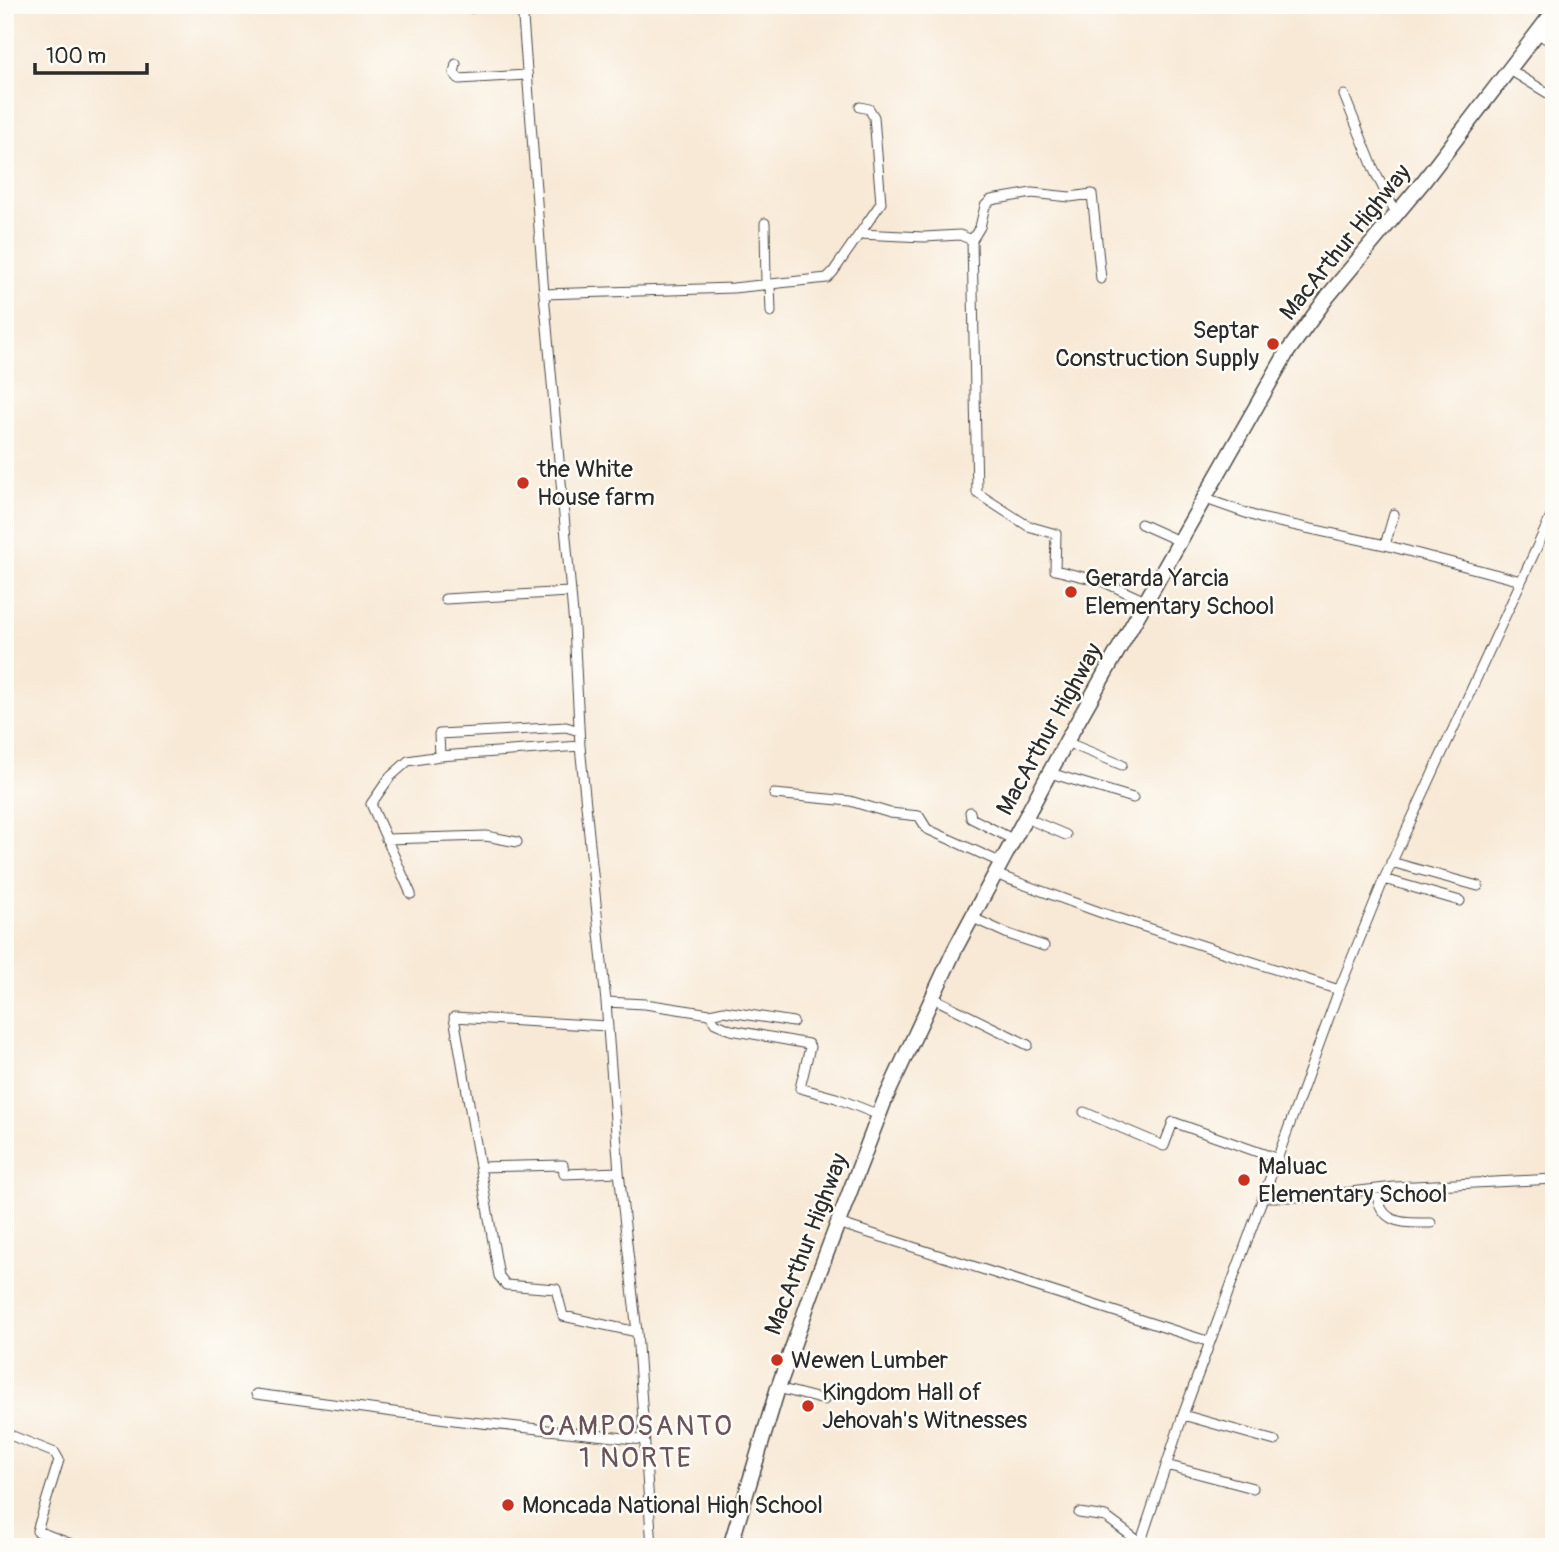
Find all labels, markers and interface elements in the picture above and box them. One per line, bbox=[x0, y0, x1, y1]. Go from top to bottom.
scale bar bbox=[35, 32, 147, 76]
text: 100 m bbox=[46, 43, 106, 70]
street label: MacArthur Highway bbox=[1274, 159, 1417, 326]
place label: Septar Construction Supply bbox=[1055, 316, 1259, 373]
marker: Septar Construction Supply bbox=[1265, 336, 1281, 352]
place label: the White House farm bbox=[536, 455, 655, 512]
marker: the White House farm bbox=[515, 475, 531, 491]
place label: Gerarda Yarcia Elementary School bbox=[1085, 564, 1275, 621]
marker: Gerarda Yarcia Elementary School bbox=[1063, 584, 1079, 600]
street label: MacArthur Highway bbox=[990, 638, 1109, 820]
street label: MacArthur Highway bbox=[758, 1149, 854, 1339]
place label: Maluac Elementary School bbox=[1258, 1152, 1448, 1209]
marker: Maluac Elementary School bbox=[1236, 1172, 1252, 1188]
place label: Wewen Lumber bbox=[791, 1346, 948, 1375]
marker: Wewen Lumber bbox=[769, 1352, 785, 1368]
place label: Kingdom Hall of Jehovah's Witnesses bbox=[822, 1378, 1028, 1435]
marker: Kingdom Hall of Jehovah's Witnesses bbox=[800, 1398, 816, 1414]
district label: CAMPOSANTO 1 NORTE bbox=[538, 1409, 734, 1476]
place label: Moncada National High School bbox=[522, 1491, 823, 1520]
marker: Moncada National High School bbox=[500, 1497, 516, 1513]

